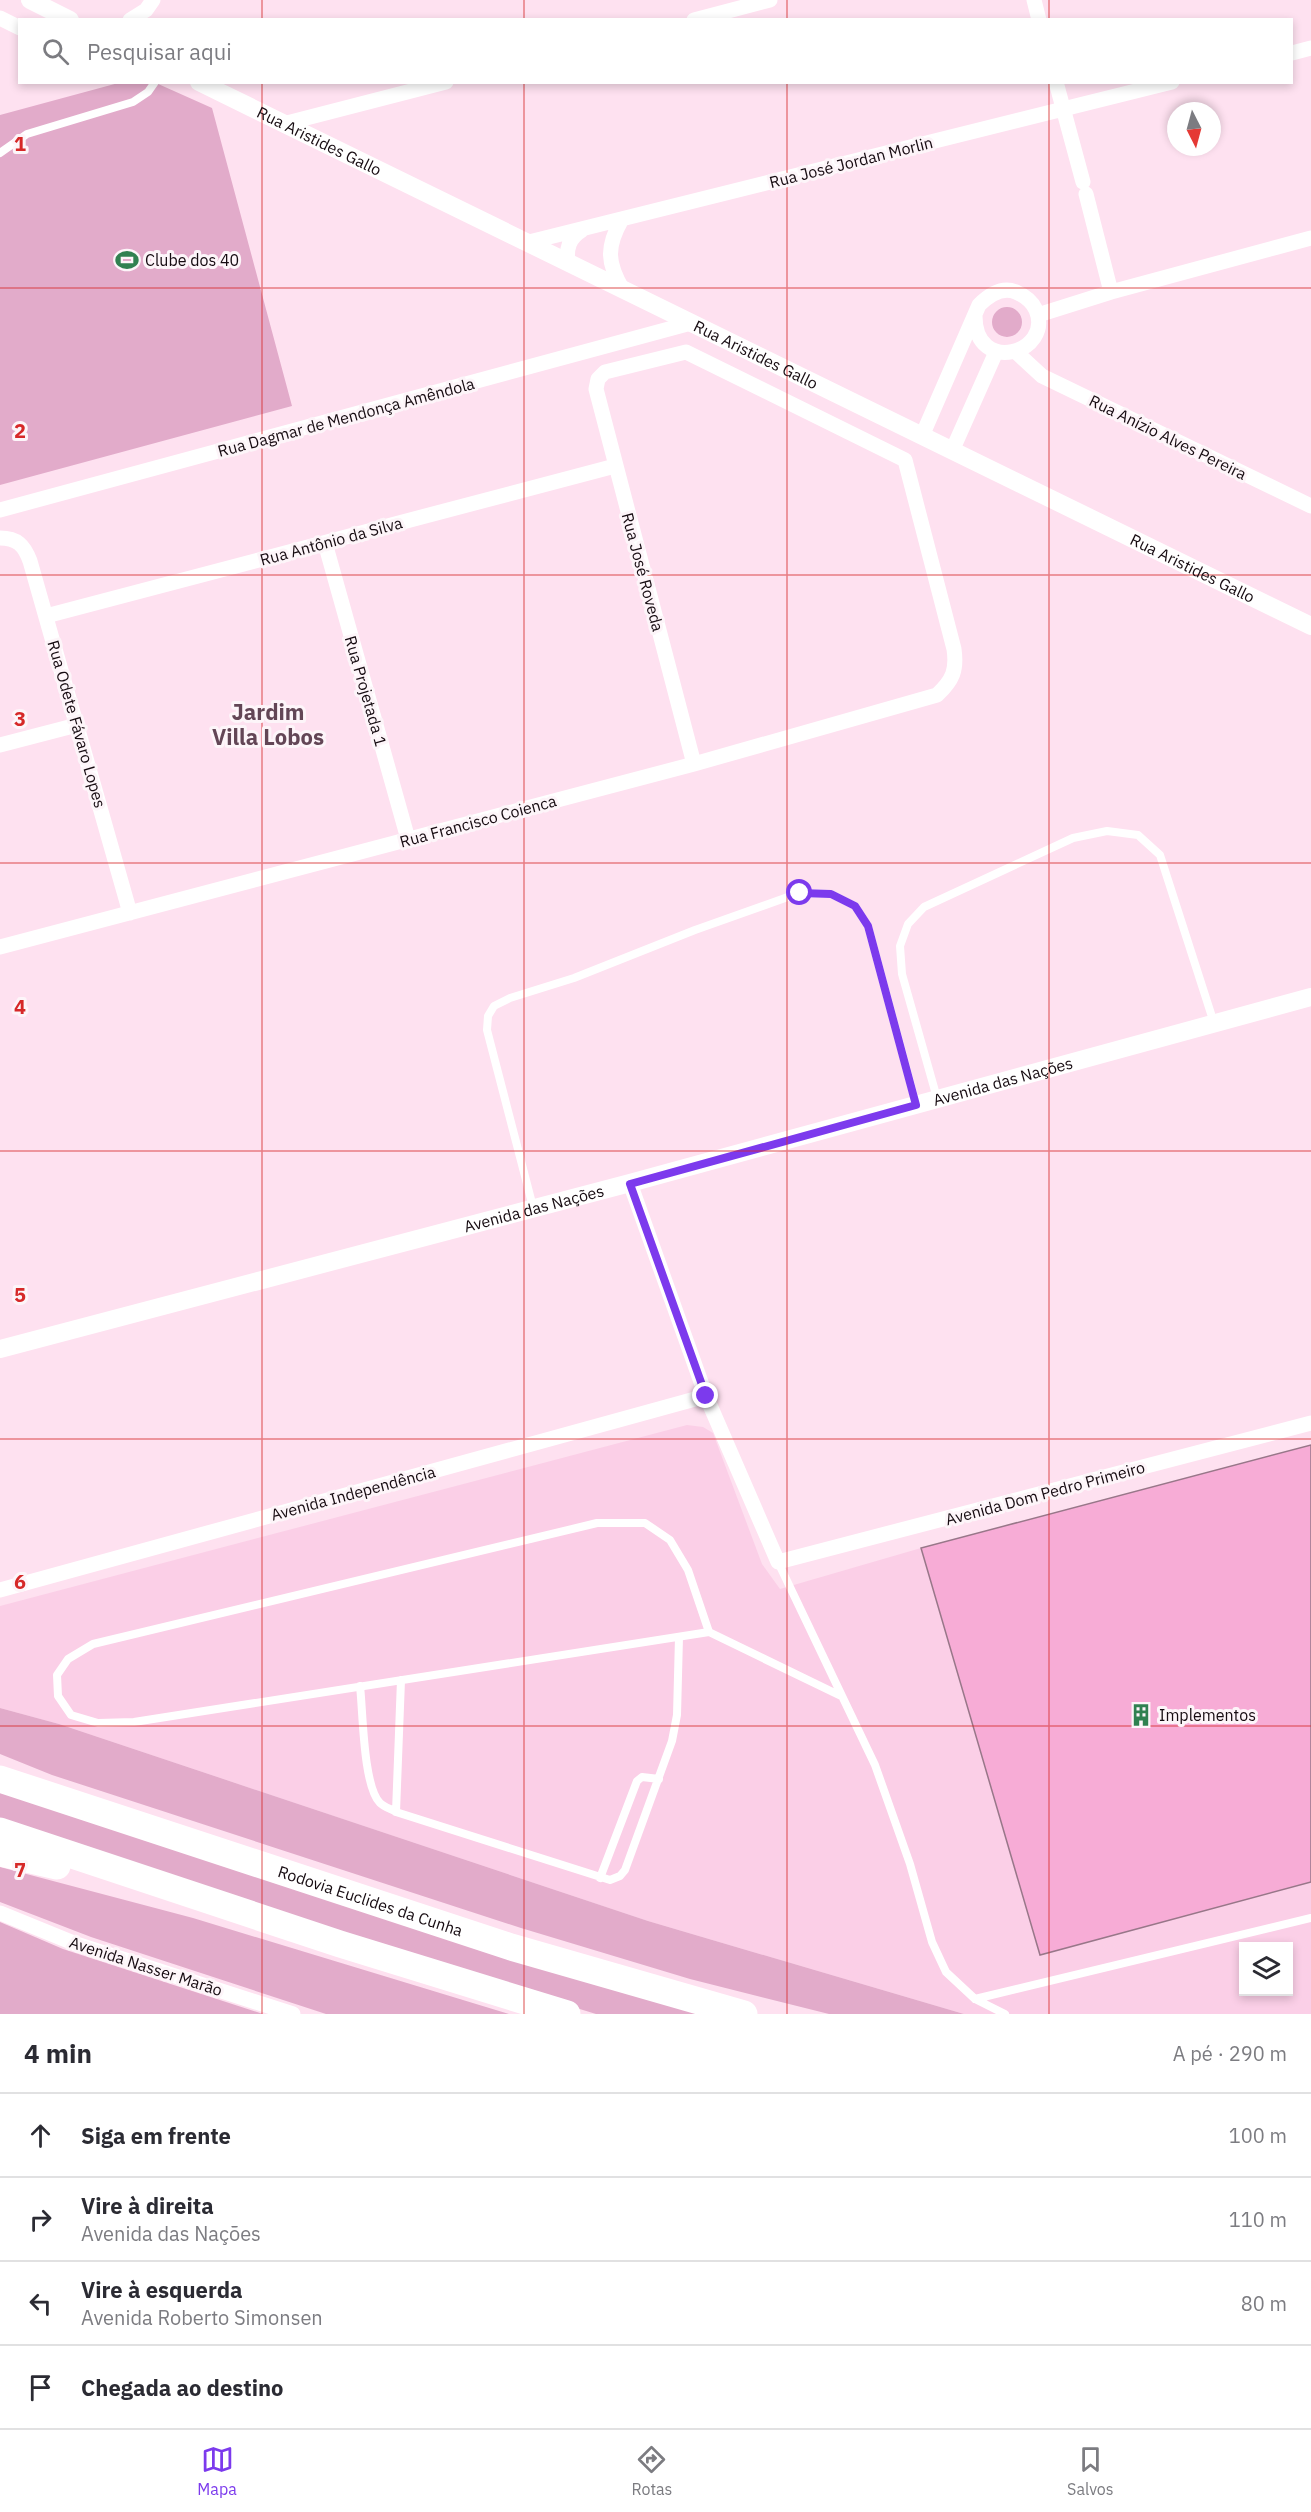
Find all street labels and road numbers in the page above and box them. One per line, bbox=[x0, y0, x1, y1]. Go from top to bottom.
street label: Rua Aristides Gallo bbox=[254, 102, 385, 180]
street label: Rua José Jordan Morlin bbox=[767, 132, 935, 192]
street label: Rua Aristides Gallo bbox=[690, 316, 821, 393]
street label: Rua Dagmar de Mendonça Amêndola bbox=[215, 373, 477, 461]
street label: Rua Anízio Alves Pereira bbox=[1086, 390, 1250, 484]
street label: Rua José Roveda bbox=[618, 510, 669, 634]
street label: Rua Antônio da Silva bbox=[258, 512, 405, 570]
street label: Rua Aristides Gallo bbox=[1127, 529, 1258, 607]
street label: Rua Projetada 1 bbox=[341, 633, 391, 749]
street label: Rua Odete Fávaro Lopes bbox=[43, 638, 111, 810]
street label: Rua Francisco Coienca bbox=[397, 790, 559, 852]
street label: Avenida das Nações bbox=[931, 1053, 1075, 1110]
street label: Avenida das Nações bbox=[462, 1180, 606, 1236]
street label: Avenida Dom Pedro Primeiro bbox=[943, 1457, 1147, 1529]
street label: Avenida Independência bbox=[268, 1461, 438, 1525]
street label: Rodovia Euclides da Cunha bbox=[276, 1861, 466, 1941]
street label: Avenida Nasser Marão bbox=[67, 1932, 225, 2000]

